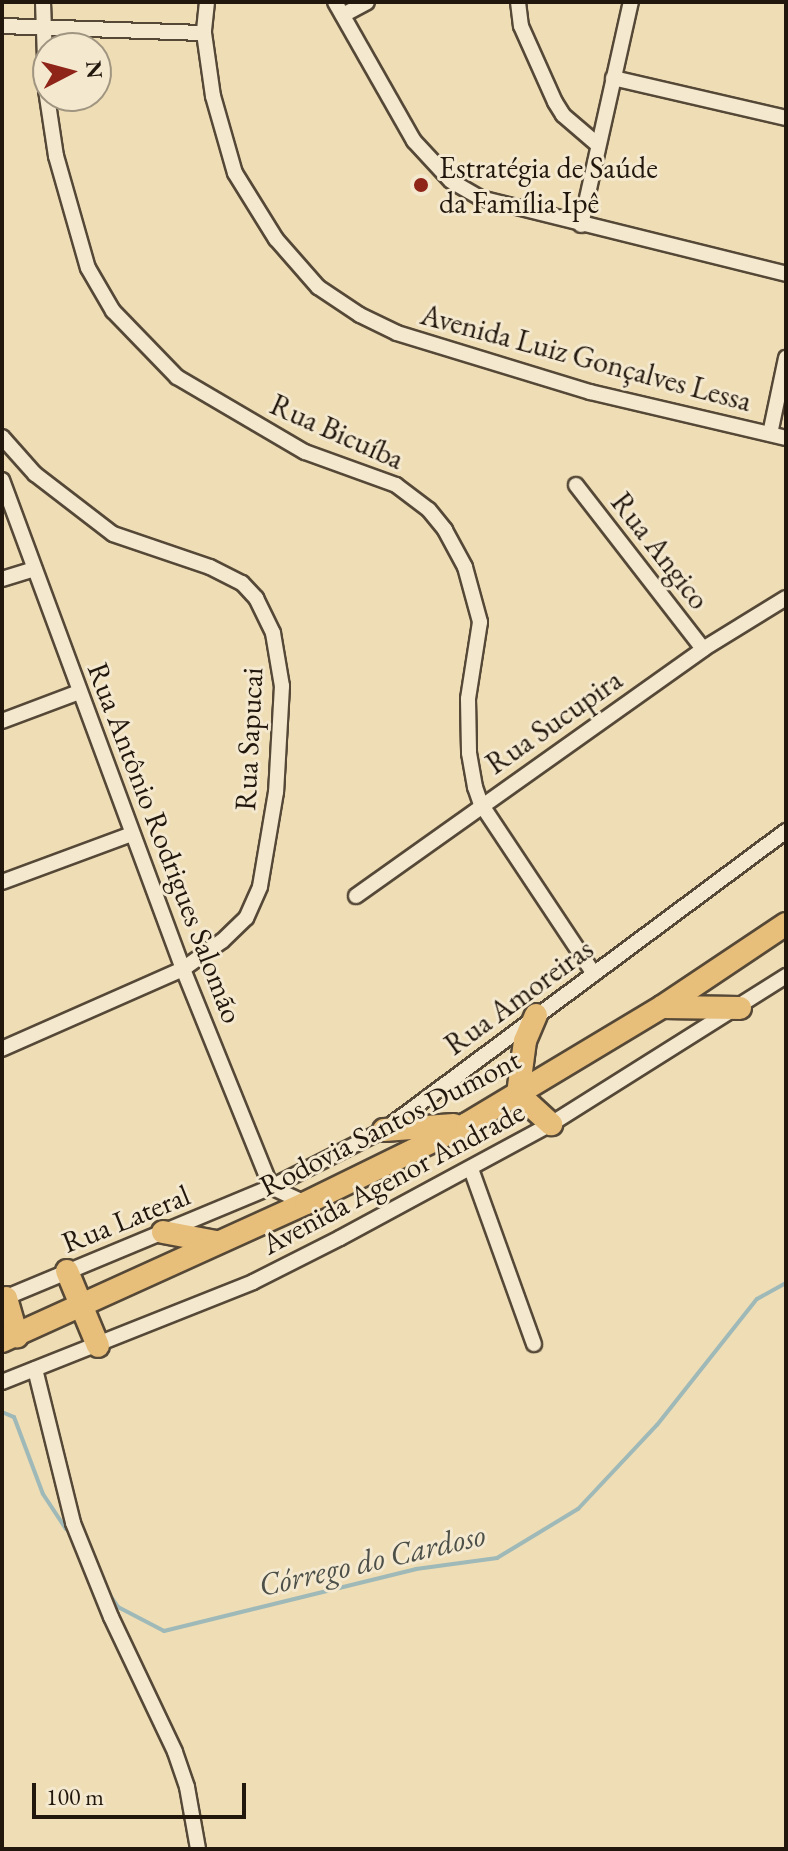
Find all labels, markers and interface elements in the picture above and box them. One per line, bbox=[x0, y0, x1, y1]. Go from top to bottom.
north arrow bbox=[32, 32, 112, 112]
text: N bbox=[79, 59, 110, 80]
place label: Estratégia de Saúde da Família Ipê bbox=[439, 150, 658, 220]
marker: Estratégia de Saúde da Família Ipê bbox=[410, 174, 432, 196]
street label: Avenida Luiz Gonçalves Lessa bbox=[417, 296, 755, 420]
street label: Rua Bicuíba bbox=[265, 387, 409, 477]
street label: Rua Angico bbox=[603, 485, 717, 617]
street label: Rua Antônio Rodrigues Salomão bbox=[80, 658, 250, 1028]
street label: Rua Sucupira bbox=[479, 662, 629, 782]
street label: Rua Sapucai bbox=[227, 666, 271, 812]
street label: Rua Amoreiras bbox=[438, 931, 600, 1063]
street label: Rodovia Santos Dumont bbox=[254, 1042, 526, 1204]
street label: Avenida Agenor Andrade bbox=[256, 1094, 530, 1262]
street label: Rua Lateral bbox=[57, 1177, 195, 1261]
water label: Córrego do Cardoso bbox=[255, 1515, 489, 1605]
scale bar bbox=[36, 1767, 250, 1817]
text: 100 m bbox=[46, 1781, 104, 1812]

